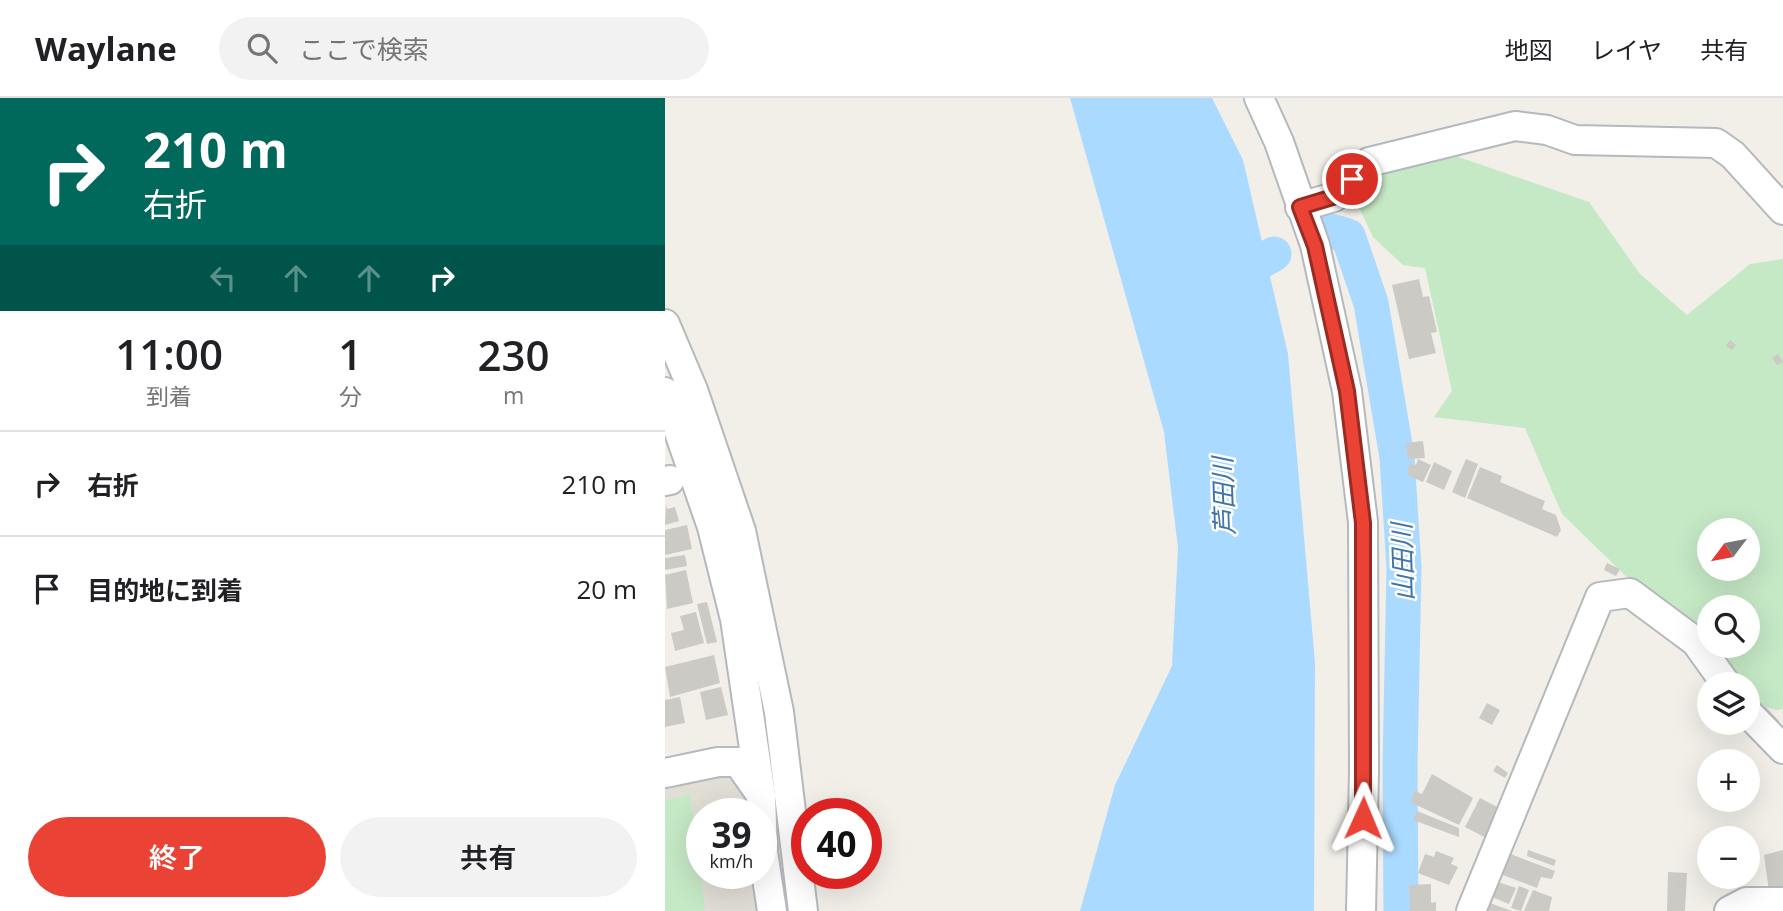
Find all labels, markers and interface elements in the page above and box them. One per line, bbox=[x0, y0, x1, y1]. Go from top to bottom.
search box bbox=[219, 17, 709, 80]
text: Waylane bbox=[35, 26, 177, 71]
icon: search bbox=[243, 29, 281, 67]
text: ここで検索 bbox=[299, 31, 429, 67]
text: 地図 bbox=[1505, 33, 1553, 66]
text: レイヤ bbox=[1591, 33, 1662, 66]
text: 共有 bbox=[1700, 33, 1748, 66]
text: 210 m bbox=[143, 116, 288, 182]
icon: right bbox=[28, 126, 119, 217]
pin bbox=[1322, 149, 1382, 209]
icon: arrive bbox=[1333, 160, 1371, 198]
text: 右折 bbox=[143, 182, 207, 225]
icon: left bbox=[204, 259, 242, 297]
icon: ahead bbox=[277, 259, 315, 297]
icon: ahead bbox=[350, 259, 388, 297]
icon: right bbox=[423, 259, 461, 297]
text: 11:00 bbox=[115, 325, 223, 382]
text: 1 bbox=[338, 325, 362, 382]
text: 230 bbox=[478, 326, 550, 383]
text: m bbox=[503, 379, 524, 411]
text: 到着 bbox=[146, 380, 192, 412]
text: 分 bbox=[339, 380, 362, 412]
water label: 芦田川 bbox=[1204, 453, 1242, 536]
icon: right bbox=[28, 465, 66, 503]
text: 210 m bbox=[562, 466, 637, 502]
text: 右折 bbox=[87, 467, 139, 503]
north arrow bbox=[1697, 518, 1761, 581]
map controls bbox=[1697, 518, 1760, 889]
water label: 山田川 bbox=[1383, 519, 1421, 602]
icon: arrive bbox=[28, 570, 66, 608]
text: 20 m bbox=[576, 571, 637, 607]
text: 目的地に到着 bbox=[87, 572, 243, 608]
button: search bbox=[1697, 595, 1760, 658]
button: layers bbox=[1697, 672, 1760, 735]
button: + bbox=[1697, 749, 1760, 812]
position arrow bbox=[1326, 781, 1400, 855]
speed limit sign: 40 bbox=[791, 798, 882, 889]
text: 39 bbox=[711, 811, 752, 858]
button: 終了 bbox=[28, 817, 326, 897]
button: 共有 bbox=[340, 817, 637, 897]
button: − bbox=[1697, 826, 1760, 889]
text: km/h bbox=[710, 849, 753, 873]

